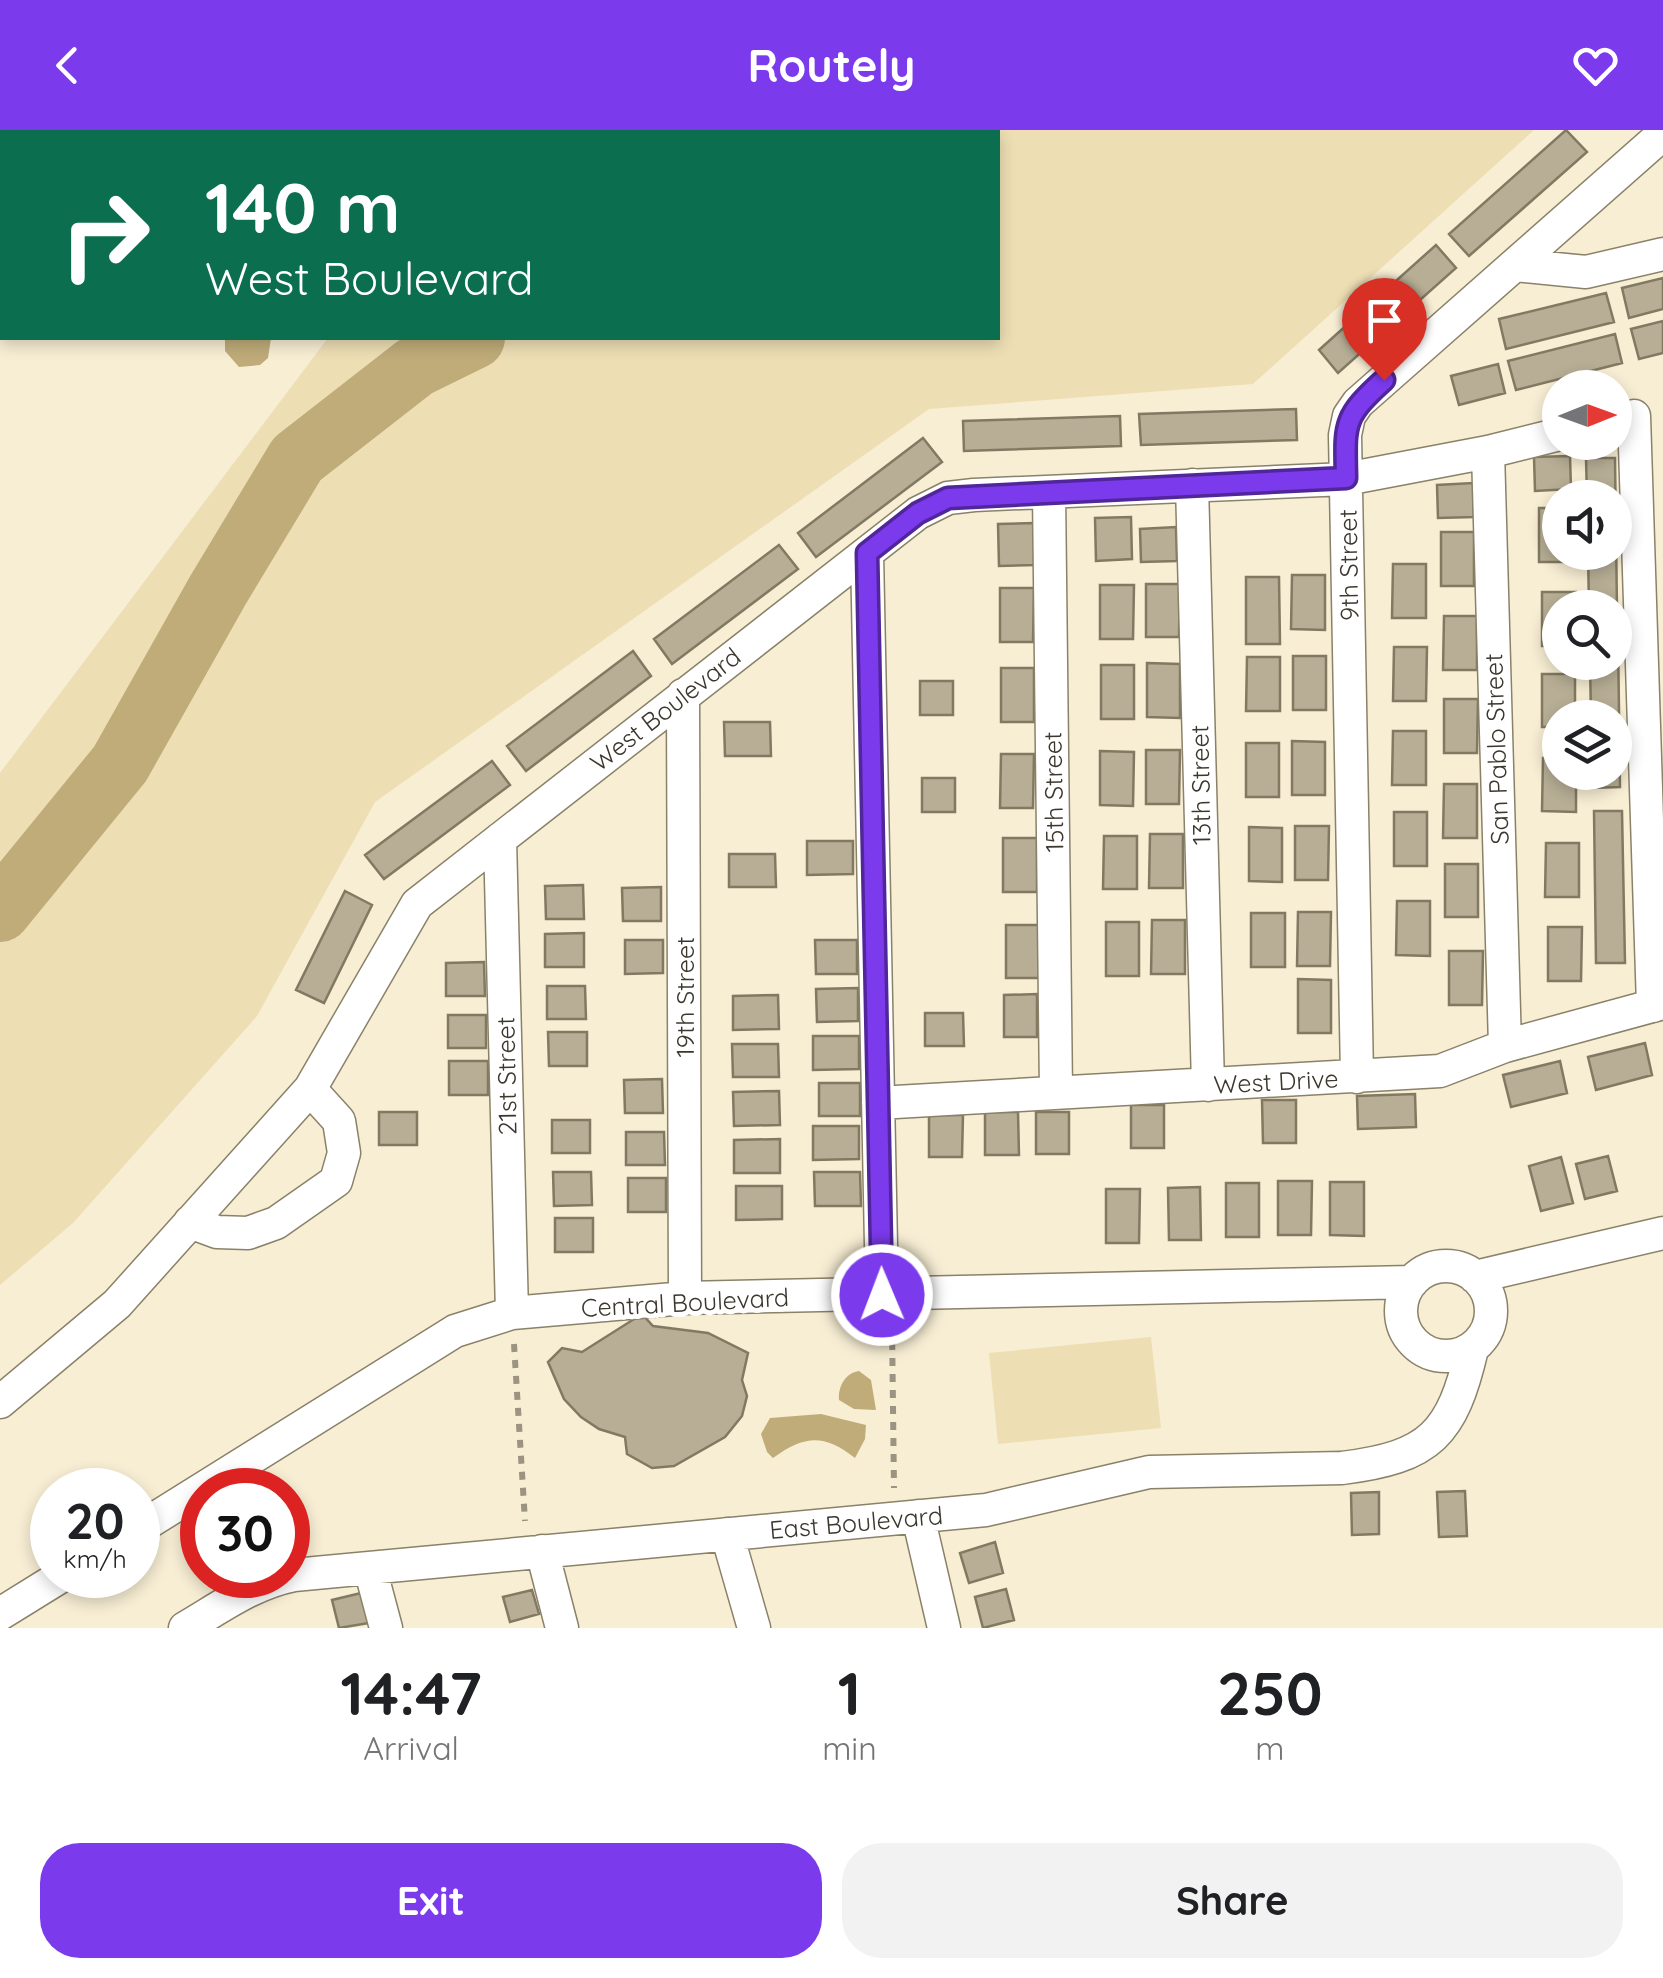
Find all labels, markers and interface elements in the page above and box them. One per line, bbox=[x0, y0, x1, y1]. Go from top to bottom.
text: Routely bbox=[748, 37, 915, 93]
icon: back bbox=[40, 38, 95, 93]
icon: heart bbox=[1568, 38, 1623, 93]
text: 140 m bbox=[205, 163, 401, 251]
icon: right bbox=[40, 170, 170, 300]
text: West Boulevard bbox=[205, 250, 534, 306]
pin bbox=[1342, 278, 1427, 381]
icon: arrive bbox=[1357, 293, 1412, 348]
north arrow bbox=[1542, 370, 1632, 460]
map controls bbox=[1542, 370, 1632, 790]
button: sound bbox=[1542, 480, 1632, 570]
street label: 9th Street bbox=[1332, 509, 1364, 621]
button: search bbox=[1542, 590, 1632, 680]
street label: West Boulevard bbox=[584, 641, 746, 777]
street label: San Pablo Street bbox=[1477, 653, 1515, 845]
button: layers bbox=[1542, 700, 1632, 790]
street label: 13th Street bbox=[1183, 725, 1217, 845]
street label: 15th Street bbox=[1036, 731, 1070, 853]
street label: 19th Street bbox=[669, 936, 700, 1058]
street label: 21st Street bbox=[489, 1017, 523, 1135]
street label: West Drive bbox=[1213, 1062, 1339, 1100]
position arrow bbox=[830, 1243, 934, 1347]
street label: Central Boulevard bbox=[580, 1281, 790, 1323]
speed limit sign: 30 bbox=[180, 1468, 310, 1598]
text: 20 bbox=[65, 1489, 125, 1552]
street label: East Boulevard bbox=[768, 1499, 944, 1545]
text: km/h bbox=[63, 1543, 127, 1574]
text: 14:47 bbox=[340, 1655, 482, 1730]
text: 1 bbox=[838, 1655, 861, 1730]
text: 250 bbox=[1217, 1655, 1323, 1730]
text: Arrival bbox=[363, 1728, 459, 1768]
text: min bbox=[822, 1728, 877, 1768]
text: m bbox=[1255, 1728, 1284, 1768]
button: Exit bbox=[40, 1843, 822, 1958]
button: Share bbox=[842, 1843, 1623, 1958]

